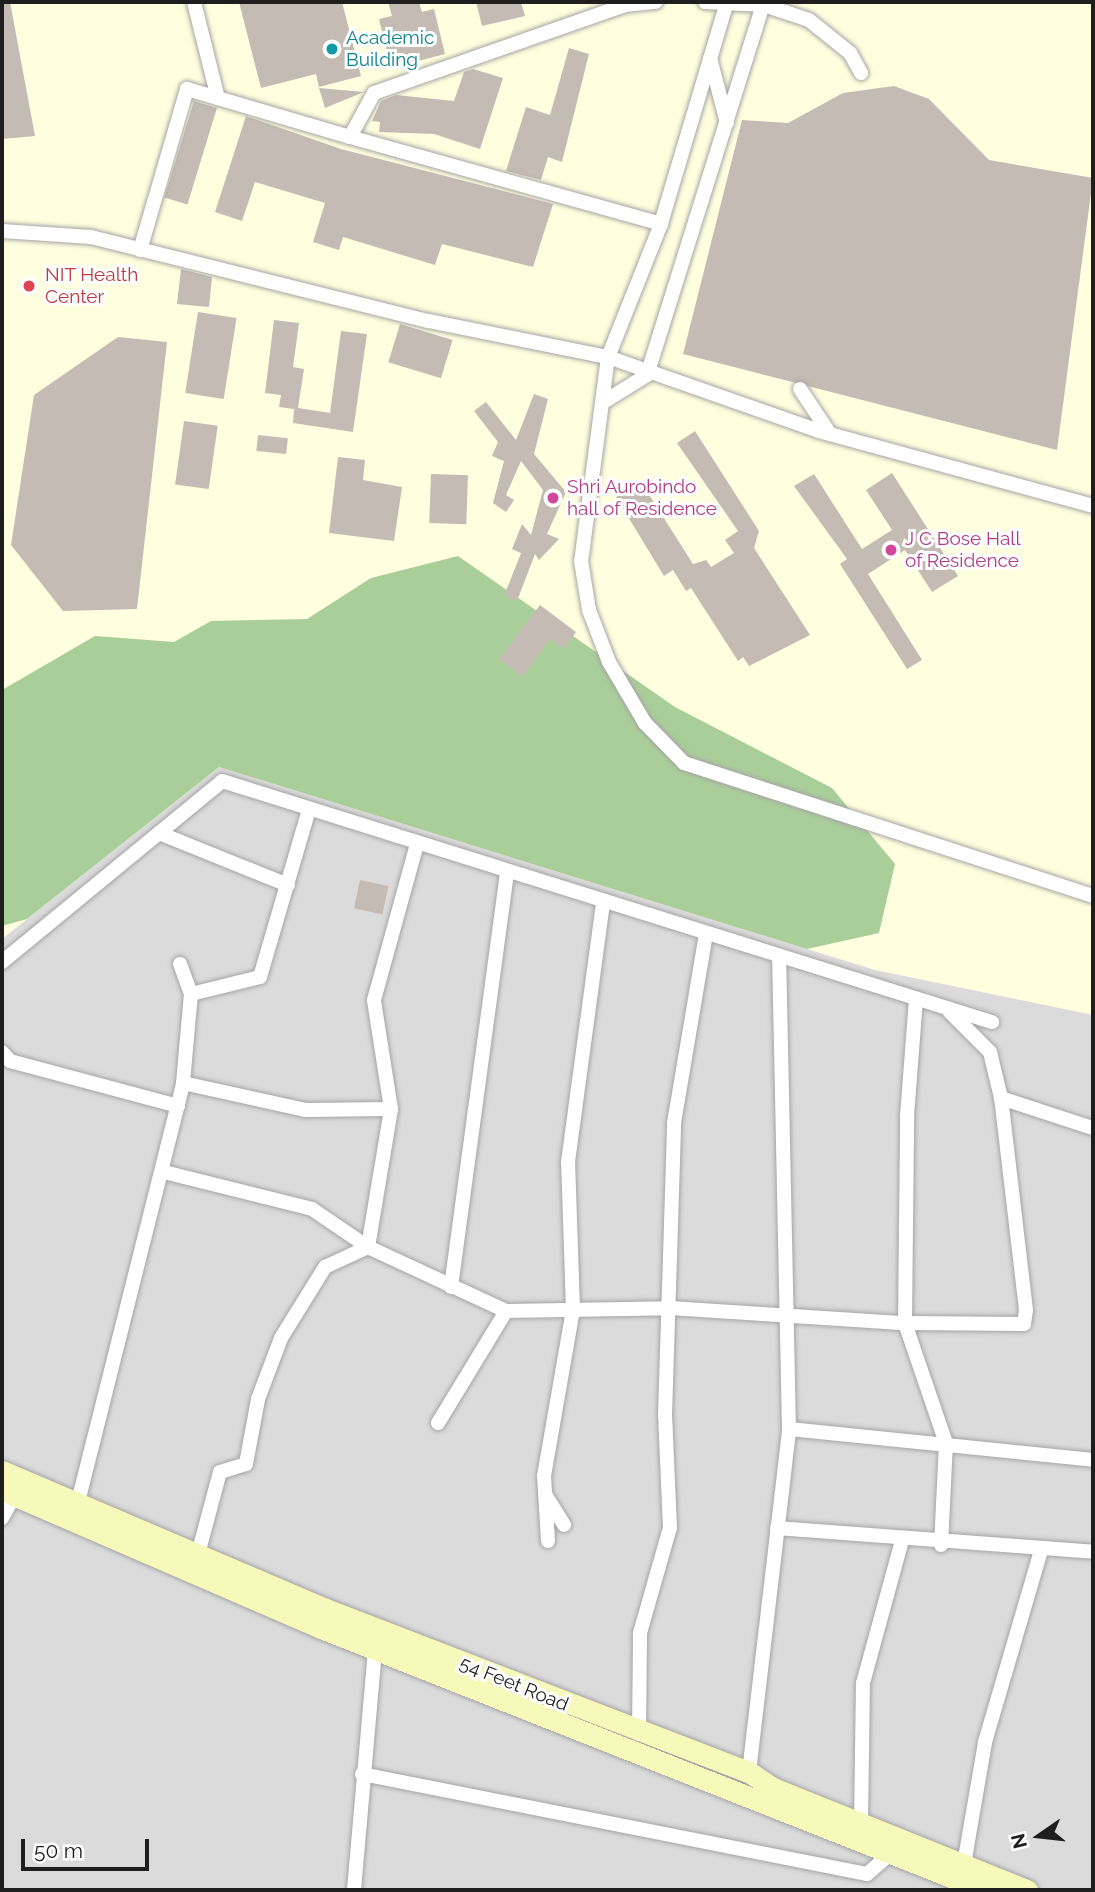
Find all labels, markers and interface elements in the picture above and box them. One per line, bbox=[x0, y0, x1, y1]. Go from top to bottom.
place label: Academic Building bbox=[346, 27, 434, 71]
marker: Academic Building bbox=[324, 41, 340, 57]
place label: NIT Health Center bbox=[45, 264, 139, 308]
marker: NIT Health Center bbox=[19, 276, 39, 296]
place label: Shri Aurobindo hall of Residence bbox=[567, 476, 718, 520]
marker: Shri Aurobindo hall of Residence bbox=[545, 490, 561, 506]
place label: J C Bose Hall of Residence bbox=[905, 528, 1021, 572]
marker: J C Bose Hall of Residence bbox=[883, 542, 899, 558]
street label: 54 Feet Road bbox=[456, 1652, 572, 1716]
north arrow bbox=[1004, 1801, 1074, 1871]
scale bar bbox=[24, 1826, 152, 1870]
text: N bbox=[1006, 1831, 1031, 1851]
text: 50 m bbox=[34, 1838, 83, 1863]

